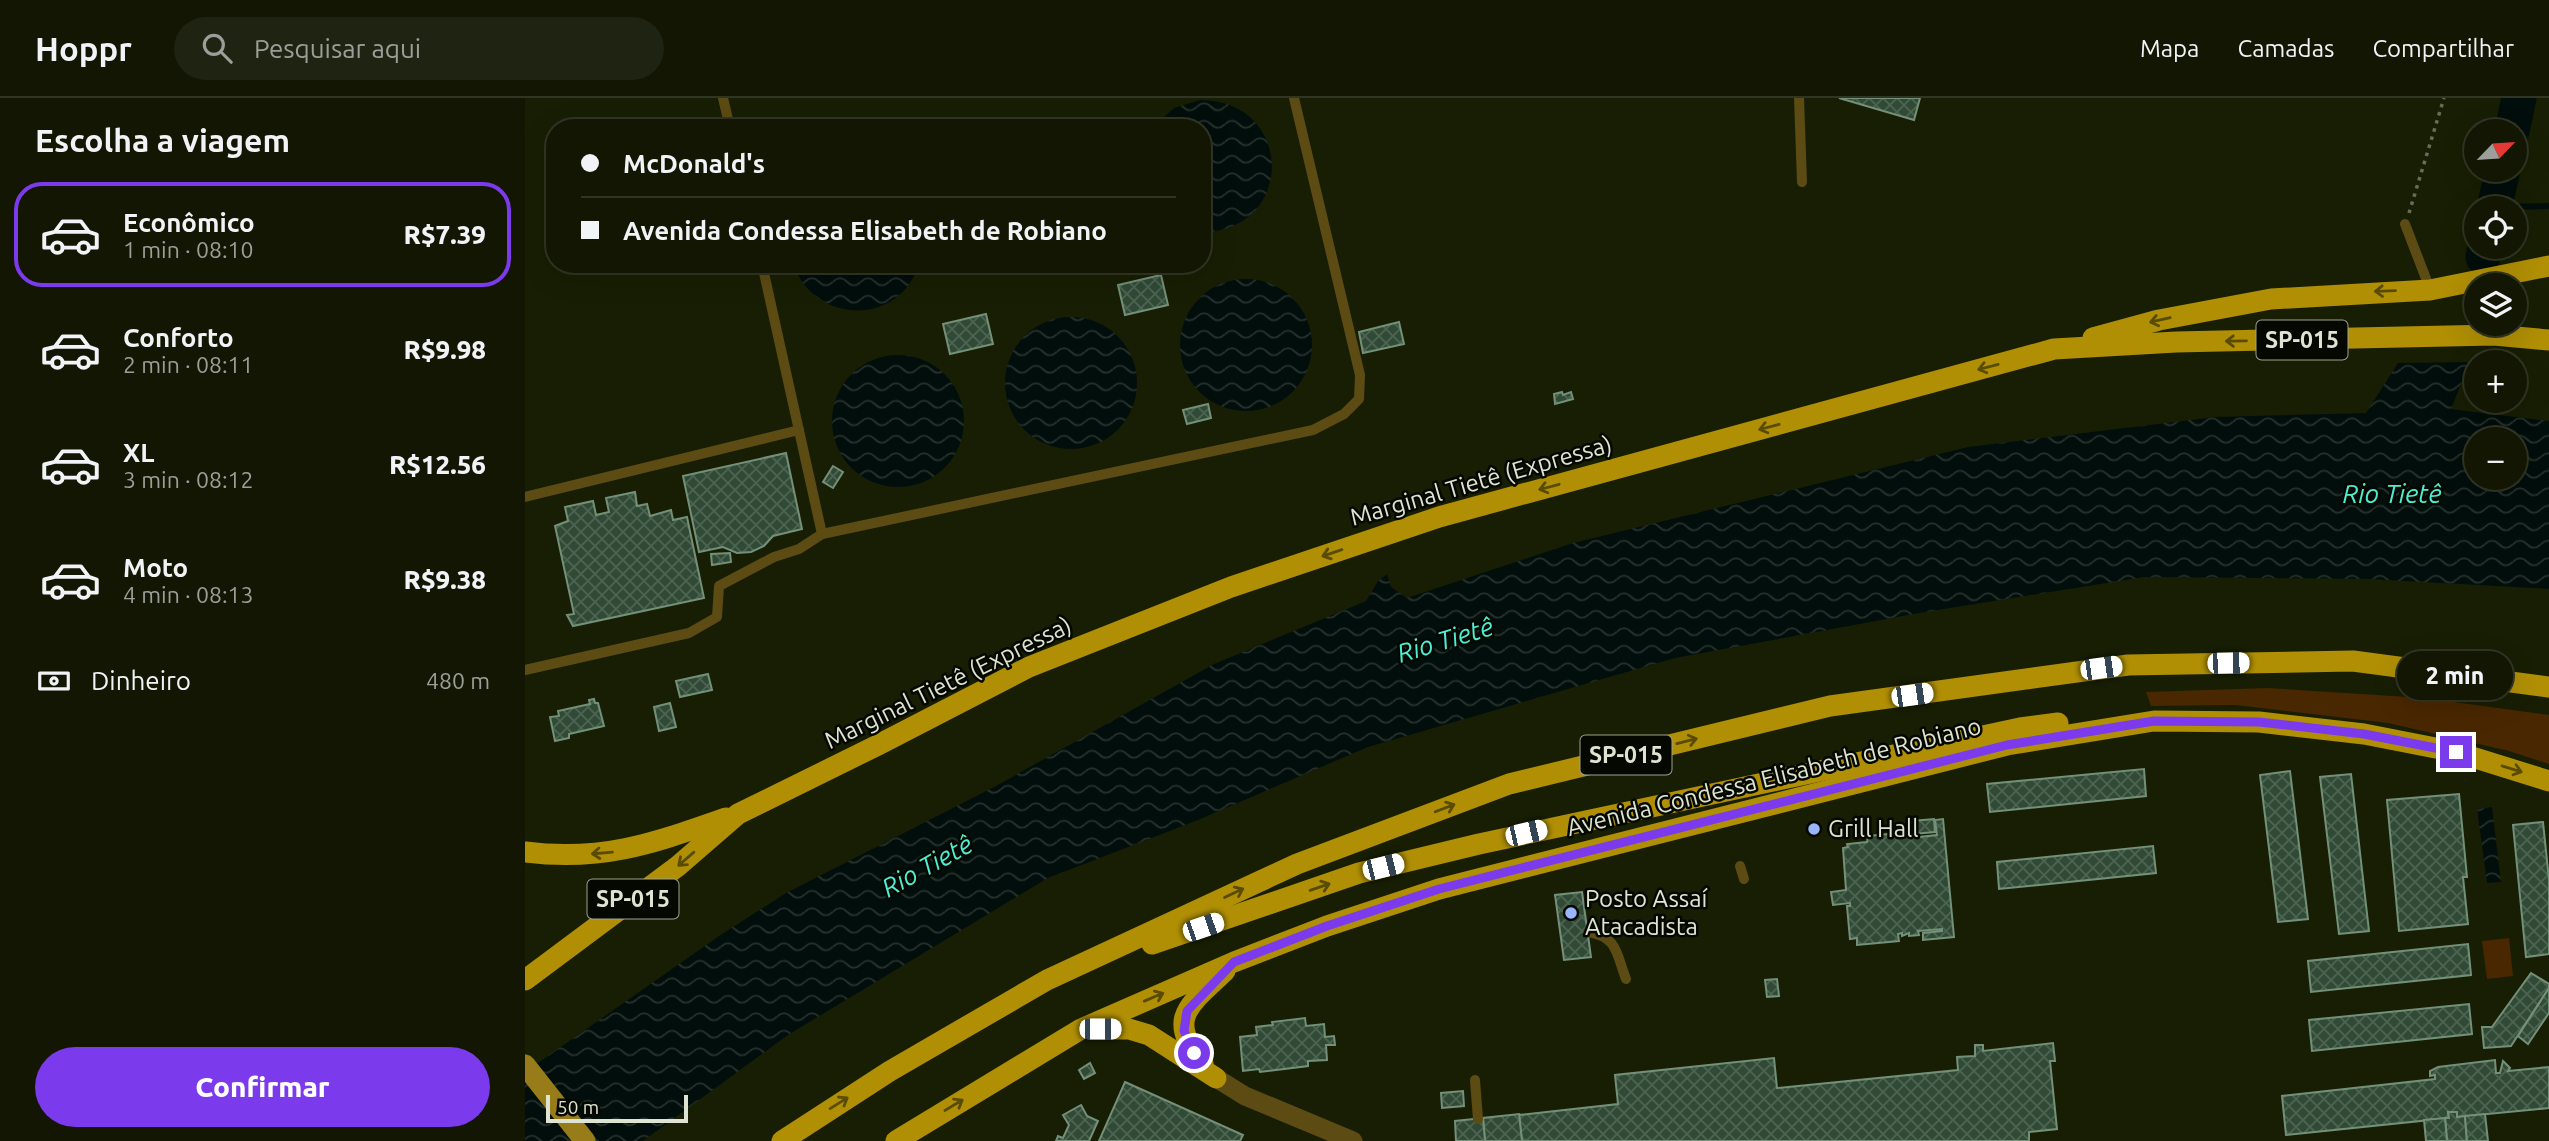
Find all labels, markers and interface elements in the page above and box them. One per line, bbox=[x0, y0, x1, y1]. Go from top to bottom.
search box bbox=[174, 17, 664, 80]
icon: search bbox=[198, 29, 236, 67]
text: Hoppr bbox=[35, 30, 132, 67]
text: Pesquisar aqui bbox=[254, 34, 421, 63]
text: Mapa bbox=[2140, 35, 2199, 62]
text: Camadas bbox=[2237, 35, 2334, 62]
text: Compartilhar bbox=[2372, 35, 2514, 62]
north arrow bbox=[2464, 119, 2527, 182]
map controls bbox=[2464, 119, 2527, 490]
text: Escolha a viagem bbox=[35, 122, 290, 158]
text: McDonald's bbox=[623, 149, 765, 178]
button: locate bbox=[2464, 196, 2527, 259]
icon: car bbox=[39, 203, 102, 266]
text: Econômico bbox=[123, 208, 255, 237]
text: Avenida Condessa Elisabeth de Robiano bbox=[623, 216, 1107, 245]
text: R$7.39 bbox=[404, 220, 486, 249]
text: 1 min · 08:10 bbox=[123, 237, 254, 262]
button: layers bbox=[2464, 273, 2527, 336]
one-way arrow bbox=[2374, 285, 2397, 298]
one-way arrow bbox=[2149, 314, 2172, 327]
icon: car bbox=[39, 318, 102, 381]
road number: SP-015 bbox=[2257, 320, 2348, 360]
text: Conforto bbox=[123, 323, 234, 352]
one-way arrow bbox=[2225, 334, 2248, 348]
text: R$9.98 bbox=[404, 335, 486, 364]
button: + bbox=[2464, 350, 2527, 413]
text: 2 min · 08:11 bbox=[123, 352, 254, 377]
one-way arrow bbox=[1978, 361, 2000, 374]
one-way arrow bbox=[1758, 421, 1781, 434]
button: − bbox=[2464, 427, 2527, 490]
street label: Marginal Tietê (Expressa) bbox=[1347, 430, 1615, 531]
icon: car bbox=[39, 433, 102, 496]
text: XL bbox=[123, 438, 154, 467]
text: R$12.56 bbox=[389, 450, 486, 479]
text: 3 min · 08:12 bbox=[123, 467, 254, 492]
water label: Rio Tietê bbox=[2342, 479, 2442, 508]
one-way arrow bbox=[1539, 481, 1561, 494]
one-way arrow bbox=[1321, 547, 1343, 560]
icon: car bbox=[39, 548, 102, 611]
text: Moto bbox=[123, 553, 188, 582]
text: R$9.38 bbox=[404, 565, 486, 594]
text: 4 min · 08:13 bbox=[123, 582, 254, 607]
street label: Marginal Tietê (Expressa) bbox=[820, 611, 1075, 754]
water label: Rio Tietê bbox=[1393, 611, 1496, 668]
callout: 2 min bbox=[2398, 650, 2514, 700]
car bbox=[2207, 652, 2250, 674]
car bbox=[2079, 655, 2124, 681]
icon: cash bbox=[35, 662, 73, 700]
text: 2 min bbox=[2426, 663, 2484, 688]
text: Dinheiro bbox=[91, 666, 191, 695]
text: 480 m bbox=[426, 668, 490, 693]
car bbox=[1890, 682, 1935, 708]
street label: Avenida Condessa Elisabeth de Robiano bbox=[1564, 712, 1984, 841]
one-way arrow bbox=[1675, 734, 1698, 747]
road number: SP-015 bbox=[1581, 736, 1671, 775]
route end bbox=[2440, 736, 2472, 768]
one-way arrow bbox=[2501, 763, 2523, 776]
one-way arrow bbox=[1433, 801, 1455, 814]
place label: Grill Hall bbox=[1828, 815, 1919, 842]
car bbox=[1504, 818, 1549, 848]
marker: Grill Hall bbox=[1806, 821, 1822, 837]
water label: Rio Tietê bbox=[876, 829, 977, 902]
one-way arrow bbox=[591, 847, 614, 860]
one-way arrow bbox=[678, 851, 696, 867]
car bbox=[1361, 852, 1406, 882]
road number: SP-015 bbox=[587, 880, 679, 918]
one-way arrow bbox=[1309, 880, 1331, 892]
place label: Posto Assaí Atacadista bbox=[1585, 885, 1709, 940]
one-way arrow bbox=[1223, 886, 1244, 899]
marker: Posto Assaí Atacadista bbox=[1563, 905, 1579, 921]
car bbox=[1180, 910, 1227, 944]
one-way arrow bbox=[1143, 990, 1164, 1003]
car bbox=[1080, 1019, 1122, 1040]
route start bbox=[1178, 1037, 1210, 1069]
button: Confirmar bbox=[35, 1047, 490, 1127]
scale bar bbox=[546, 1092, 688, 1124]
text: 50 m bbox=[557, 1096, 599, 1118]
one-way arrow bbox=[828, 1096, 848, 1110]
one-way arrow bbox=[943, 1098, 963, 1112]

